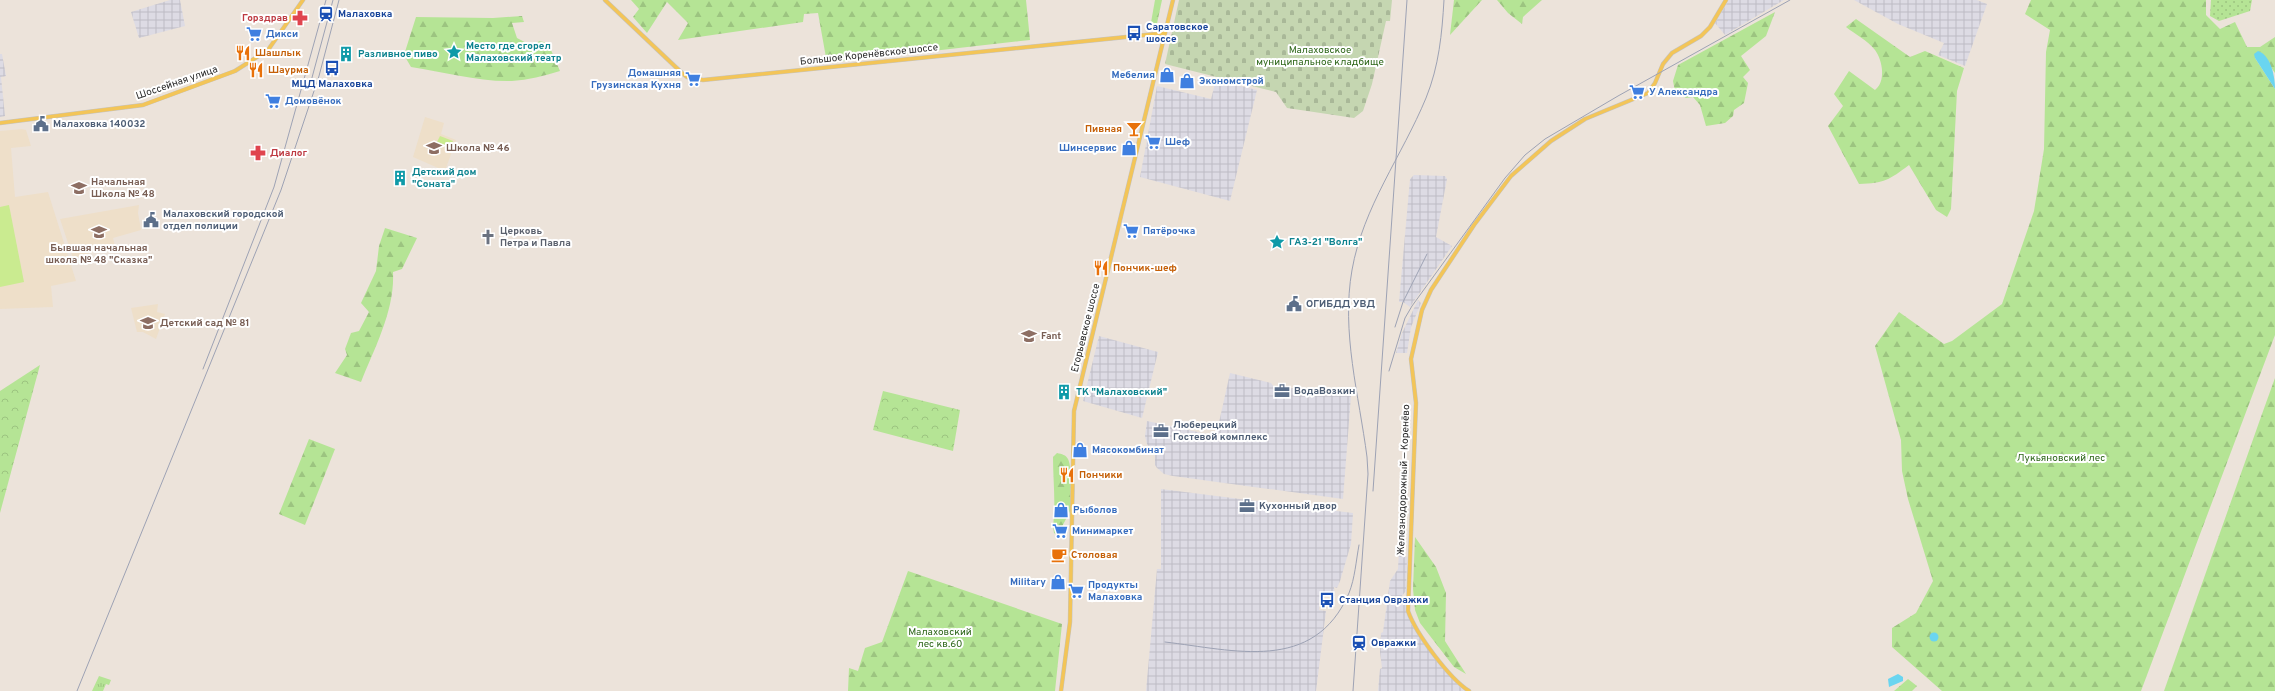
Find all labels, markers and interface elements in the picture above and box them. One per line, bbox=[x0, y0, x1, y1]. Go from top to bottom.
station icon: Малаховка bbox=[317, 5, 335, 23]
place label: Малаховка bbox=[338, 8, 392, 21]
pharmacy icon: Горздрав bbox=[291, 9, 309, 27]
place label: Горздрав bbox=[242, 12, 288, 25]
place label: Саратовское шоссе bbox=[1146, 21, 1209, 46]
bus stop icon: Саратовское шоссе bbox=[1125, 24, 1143, 42]
supermarket icon: Дикси bbox=[245, 25, 263, 43]
place label: Дикси bbox=[266, 28, 298, 41]
place label: Место где сгорел Малаховский театр bbox=[466, 40, 562, 65]
street label: Большое Коренёвское шоссе bbox=[799, 41, 939, 69]
place icon: Место где сгорел Малаховский театр bbox=[445, 43, 463, 61]
restaurant icon: Шашлык bbox=[234, 44, 252, 62]
park label: Малаховское муниципальное кладбище bbox=[1256, 44, 1384, 69]
building icon: Разливное пиво bbox=[337, 45, 355, 63]
place label: Шашлык bbox=[255, 47, 301, 60]
place label: Разливное пиво bbox=[358, 48, 438, 61]
bus stop icon: МЦД Малаховка bbox=[323, 59, 341, 77]
restaurant icon: Шаурма bbox=[247, 61, 265, 79]
street label: Шоссейная улица bbox=[134, 63, 220, 103]
place label: Шаурма bbox=[268, 64, 309, 77]
shop icon: Мебелия bbox=[1158, 66, 1176, 84]
place label: Домашняя Грузинская Кухня bbox=[591, 67, 681, 92]
place label: Мебелия bbox=[1112, 69, 1155, 82]
supermarket icon: Домашняя Грузинская Кухня bbox=[684, 70, 702, 88]
shop icon: Экономстрой bbox=[1178, 72, 1196, 90]
place label: Экономстрой bbox=[1199, 75, 1264, 88]
place label: МЦД Малаховка bbox=[291, 78, 373, 91]
supermarket icon: У Александра bbox=[1628, 83, 1646, 101]
place label: У Александра bbox=[1649, 86, 1718, 99]
supermarket icon: Домовёнок bbox=[264, 92, 282, 110]
place label: Домовёнок bbox=[285, 95, 342, 108]
public building icon: Малаховка 140032 bbox=[32, 115, 50, 133]
place label: Малаховка 140032 bbox=[53, 118, 145, 131]
bar icon: Пивная bbox=[1125, 120, 1143, 138]
place label: Пивная bbox=[1085, 123, 1122, 136]
supermarket icon: Шеф bbox=[1144, 133, 1162, 151]
place label: Шеф bbox=[1165, 136, 1190, 149]
school or university icon: Школа № 46 bbox=[425, 139, 443, 157]
shop icon: Шинсервис bbox=[1120, 139, 1138, 157]
place label: Школа № 46 bbox=[446, 142, 510, 155]
place label: Шинсервис bbox=[1059, 142, 1117, 155]
pharmacy icon: Диалог bbox=[249, 144, 267, 162]
place label: Диалог bbox=[270, 147, 308, 160]
place label: Детский дом "Соната" bbox=[412, 166, 476, 191]
building icon: Детский дом "Соната" bbox=[391, 169, 409, 187]
place label: Начальная Школа № 48 bbox=[91, 176, 155, 201]
school or university icon: Начальная Школа № 48 bbox=[70, 179, 88, 197]
place label: Малаховский городской отдел полиции bbox=[163, 208, 284, 233]
public building icon: Малаховский городской отдел полиции bbox=[142, 211, 160, 229]
supermarket icon: Пятёрочка bbox=[1122, 222, 1140, 240]
school or university icon: Бывшая начальная школа № 48 "Сказка" bbox=[90, 223, 108, 241]
place label: Церковь Петра и Павла bbox=[500, 225, 571, 250]
place label: Пятёрочка bbox=[1143, 225, 1195, 238]
church icon: Церковь Петра и Павла bbox=[479, 228, 497, 246]
place icon: ГАЗ-21 "Волга" bbox=[1268, 233, 1286, 251]
place label: ГАЗ-21 "Волга" bbox=[1289, 236, 1362, 249]
place label: Бывшая начальная школа № 48 "Сказка" bbox=[46, 242, 152, 267]
restaurant icon: Пончик-шеф bbox=[1092, 259, 1110, 277]
place label: Пончик-шеф bbox=[1113, 262, 1177, 275]
street label: Егорьевское шоссе bbox=[1069, 282, 1103, 374]
public building icon: ОГИБДД УВД bbox=[1285, 295, 1303, 313]
place label: ОГИБДД УВД bbox=[1306, 298, 1376, 311]
school or university icon: Детский сад № 81 bbox=[139, 314, 157, 332]
place label: Детский сад № 81 bbox=[160, 317, 250, 330]
school or university icon: Fant bbox=[1020, 327, 1038, 345]
place label: Fant bbox=[1041, 330, 1061, 343]
office icon: ВодаВозкин bbox=[1273, 382, 1291, 400]
building icon: ТК "Малаховский" bbox=[1055, 383, 1073, 401]
place label: ВодаВозкин bbox=[1294, 385, 1355, 398]
place label: ТК "Малаховский" bbox=[1076, 386, 1167, 399]
street label: Железнодорожный — Коренёво bbox=[1395, 404, 1413, 556]
place label: Люберецкий Гостевой комплекс bbox=[1173, 419, 1268, 444]
office icon: Люберецкий Гостевой комплекс bbox=[1152, 422, 1170, 440]
shop icon: Мясокомбинат bbox=[1071, 441, 1089, 459]
place label: Мясокомбинат bbox=[1092, 444, 1164, 457]
park label: Лукьяновский лес bbox=[2017, 452, 2105, 465]
restaurant icon: Пончики bbox=[1058, 466, 1076, 484]
place label: Пончики bbox=[1079, 469, 1123, 482]
office icon: Кухонный двор bbox=[1238, 497, 1256, 515]
place label: Кухонный двор bbox=[1259, 500, 1337, 513]
shop icon: Рыболов bbox=[1052, 501, 1070, 519]
place label: Рыболов bbox=[1073, 504, 1117, 517]
supermarket icon: Минимаркет bbox=[1051, 522, 1069, 540]
place label: Минимаркет bbox=[1072, 525, 1134, 538]
cafe icon: Столовая bbox=[1050, 546, 1068, 564]
place label: Столовая bbox=[1071, 549, 1117, 562]
shop icon: Military bbox=[1049, 573, 1067, 591]
place label: Military bbox=[1010, 576, 1046, 589]
place label: Продукты Малаховка bbox=[1088, 579, 1142, 604]
supermarket icon: Продукты Малаховка bbox=[1067, 582, 1085, 600]
bus stop icon: Станция Овражки bbox=[1318, 591, 1336, 609]
place label: Станция Овражки bbox=[1339, 594, 1428, 607]
park label: Малаховский лес кв.60 bbox=[908, 626, 972, 651]
station icon: Овражки bbox=[1350, 634, 1368, 652]
place label: Овражки bbox=[1371, 637, 1416, 650]

